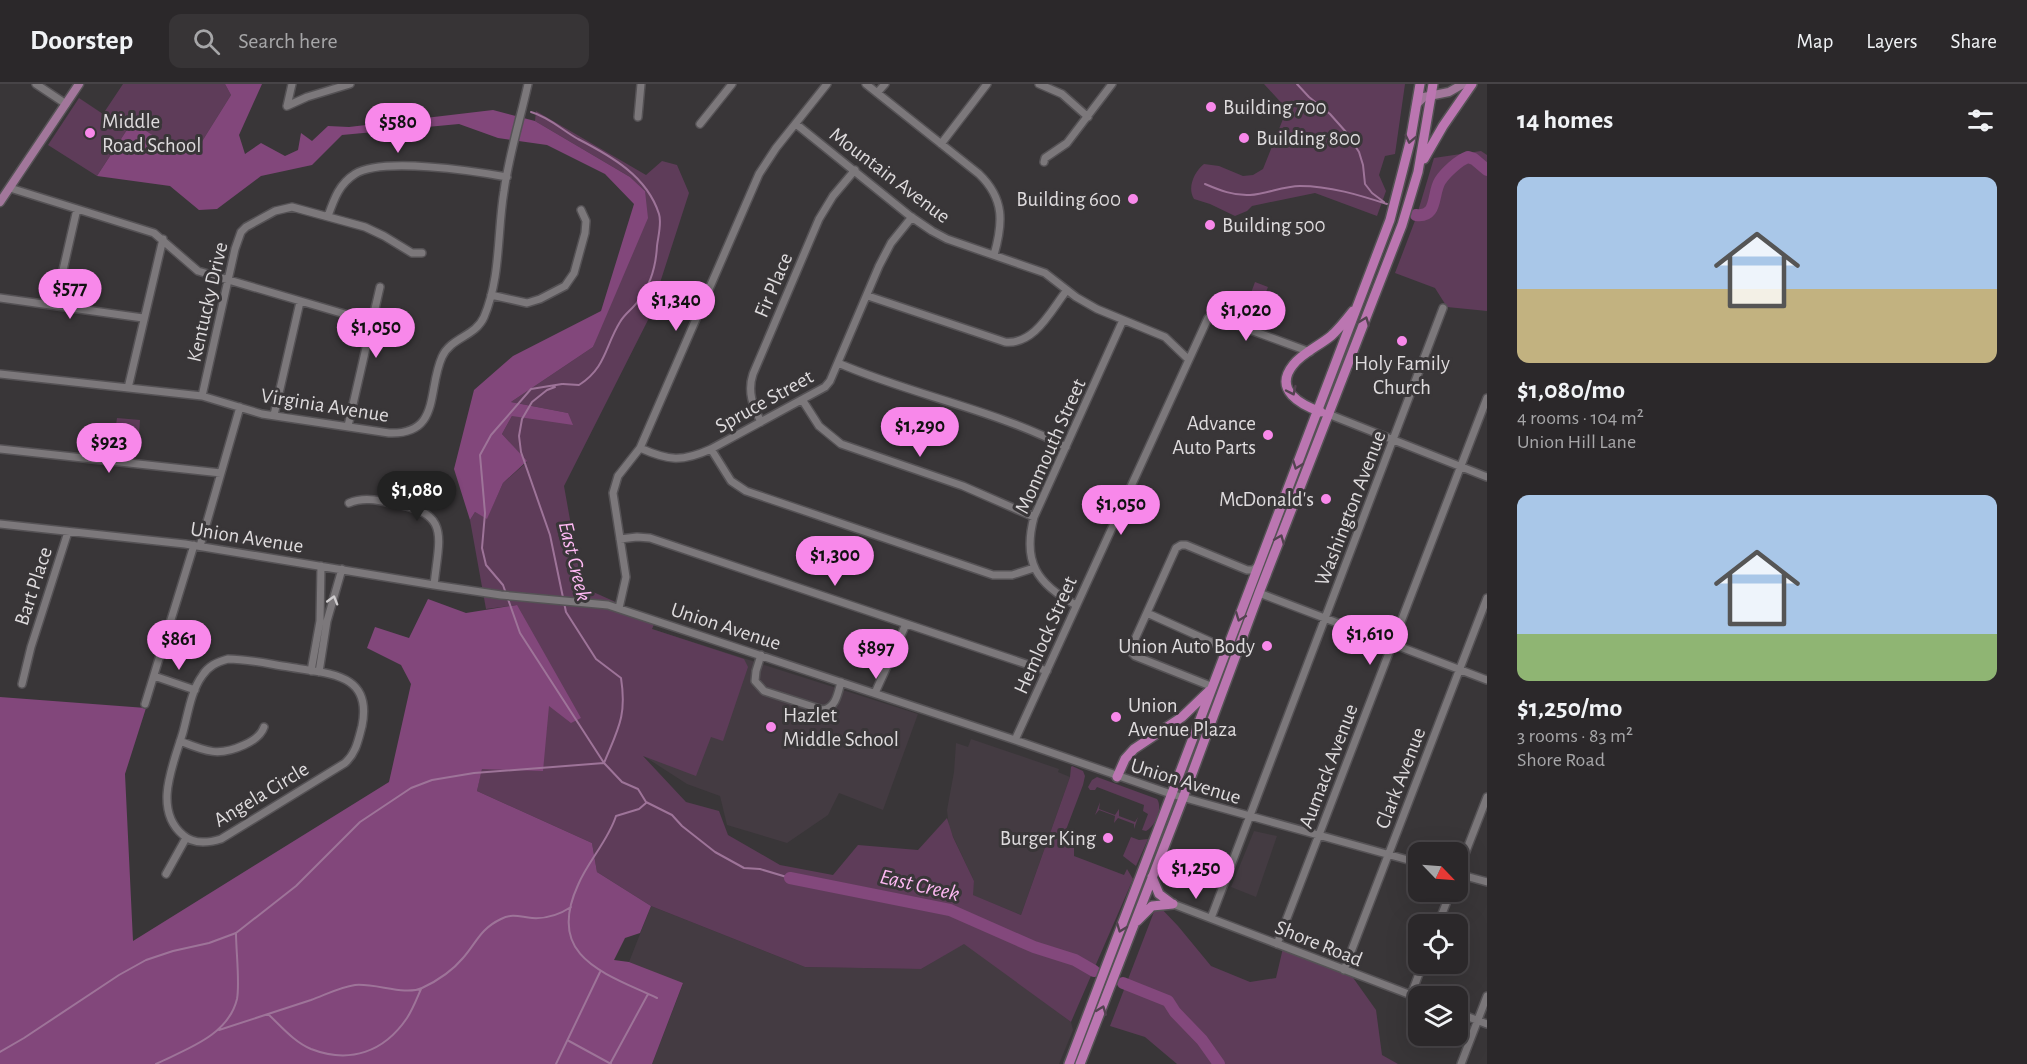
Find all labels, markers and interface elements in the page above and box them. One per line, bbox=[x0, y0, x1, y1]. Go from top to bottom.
search box bbox=[169, 14, 589, 68]
icon: search bbox=[190, 25, 223, 58]
text: Doorstep bbox=[30, 27, 133, 55]
text: Search here bbox=[238, 30, 338, 52]
text: Map bbox=[1797, 31, 1833, 52]
text: Layers bbox=[1866, 31, 1917, 52]
text: Share bbox=[1950, 31, 1997, 52]
place label: Building 700 bbox=[1223, 97, 1327, 118]
marker: Building 700 bbox=[1204, 100, 1218, 114]
pin: $580 bbox=[362, 103, 434, 154]
icon: filters bbox=[1964, 104, 1997, 137]
text: 14 homes bbox=[1517, 107, 1613, 133]
place label: Middle Road School bbox=[102, 111, 202, 156]
text: $580 bbox=[379, 112, 417, 132]
street label: Mountain Avenue bbox=[826, 123, 954, 227]
marker: Middle Road School bbox=[83, 126, 97, 140]
place label: Building 800 bbox=[1256, 128, 1361, 149]
marker: Building 800 bbox=[1237, 131, 1251, 145]
one-way arrow bbox=[1404, 133, 1417, 143]
place label: Building 600 bbox=[1016, 189, 1121, 210]
marker: Building 600 bbox=[1126, 192, 1140, 206]
place label: Building 500 bbox=[1222, 215, 1326, 236]
icon: home bbox=[1703, 216, 1811, 324]
marker: Building 500 bbox=[1203, 218, 1217, 232]
street label: Kentucky Drive bbox=[183, 240, 232, 364]
street label: Fir Place bbox=[751, 250, 796, 321]
pin: $577 bbox=[34, 269, 106, 320]
text: $577 bbox=[53, 278, 87, 298]
pin: $1,340 bbox=[627, 281, 725, 332]
text: $1,340 bbox=[651, 290, 701, 310]
pin: $1,020 bbox=[1197, 291, 1295, 342]
text: $1,020 bbox=[1220, 300, 1272, 320]
pin: $1,050 bbox=[327, 308, 425, 359]
one-way arrow bbox=[1357, 316, 1370, 327]
text: $1,050 bbox=[351, 317, 401, 337]
marker: Holy Family Church bbox=[1395, 334, 1409, 348]
place label: Holy Family Church bbox=[1354, 353, 1450, 398]
street label: Spruce Street bbox=[712, 366, 817, 437]
street label: Monmouth Street bbox=[1011, 375, 1090, 517]
text: $1,080/mo bbox=[1517, 377, 1625, 403]
street label: Virginia Avenue bbox=[259, 385, 390, 426]
one-way arrow bbox=[1284, 385, 1296, 396]
pin: $1,290 bbox=[871, 407, 969, 458]
text: 4 rooms · 104 m² bbox=[1517, 408, 1644, 428]
place label: Advance Auto Parts bbox=[1172, 413, 1256, 458]
text: $1,290 bbox=[895, 416, 945, 436]
pin: $923 bbox=[73, 423, 145, 474]
marker: Advance Auto Parts bbox=[1261, 428, 1275, 442]
street label: Washington Avenue bbox=[1311, 428, 1390, 589]
text: $923 bbox=[91, 432, 127, 452]
text: Union Hill Lane bbox=[1517, 432, 1636, 452]
one-way arrow bbox=[1291, 460, 1304, 470]
pin: $1,080 bbox=[368, 471, 466, 522]
text: $1,080 bbox=[391, 480, 443, 500]
pin: $1,050 bbox=[1072, 485, 1170, 536]
place label: McDonald's bbox=[1219, 489, 1314, 510]
marker: McDonald's bbox=[1319, 492, 1333, 506]
text: $1,050 bbox=[1096, 494, 1146, 514]
street label: Union Avenue bbox=[189, 518, 305, 557]
water label: East Creek bbox=[555, 519, 596, 603]
one-way arrow bbox=[1273, 534, 1286, 544]
icon: home bbox=[1703, 534, 1811, 642]
pin: $1,300 bbox=[786, 536, 884, 587]
street label: Bart Place bbox=[11, 544, 56, 628]
text: $1,300 bbox=[810, 545, 860, 565]
street label: Hemlock Street bbox=[1010, 573, 1081, 697]
one-way arrow bbox=[326, 595, 338, 606]
street label: Union Avenue bbox=[668, 599, 783, 654]
one-way arrow bbox=[1234, 612, 1247, 622]
pin: $1,610 bbox=[1321, 615, 1419, 666]
pin: $861 bbox=[143, 620, 215, 671]
text: $1,610 bbox=[1346, 624, 1394, 644]
text: $861 bbox=[161, 629, 197, 649]
pin: $897 bbox=[840, 629, 912, 680]
place label: Union Auto Body bbox=[1118, 636, 1255, 657]
text: $897 bbox=[857, 638, 895, 658]
marker: Union Auto Body bbox=[1260, 639, 1274, 653]
place label: Union Avenue Plaza bbox=[1128, 695, 1237, 740]
text: $1,250/mo bbox=[1517, 695, 1622, 721]
street label: Aumack Avenue bbox=[1295, 701, 1362, 831]
place label: Hazlet Middle School bbox=[783, 705, 899, 750]
marker: Union Avenue Plaza bbox=[1109, 710, 1123, 724]
marker: Hazlet Middle School bbox=[764, 720, 778, 734]
street label: Clark Avenue bbox=[1372, 725, 1429, 832]
text: 3 rooms · 83 m² bbox=[1517, 726, 1633, 746]
text: Shore Road bbox=[1517, 750, 1605, 770]
street label: Union Avenue bbox=[1128, 755, 1244, 808]
street label: Angela Circle bbox=[210, 758, 312, 831]
place label: Burger King bbox=[1000, 828, 1097, 849]
marker: Burger King bbox=[1101, 831, 1115, 845]
north arrow bbox=[1408, 842, 1468, 902]
map controls bbox=[1408, 842, 1468, 1046]
pin: $1,250 bbox=[1147, 849, 1245, 900]
text: $1,250 bbox=[1171, 858, 1221, 878]
water label: East Creek bbox=[878, 865, 962, 905]
button: locate bbox=[1408, 914, 1468, 974]
street label: Shore Road bbox=[1272, 916, 1366, 971]
one-way arrow bbox=[1115, 922, 1128, 933]
button: layers bbox=[1408, 986, 1468, 1046]
one-way arrow bbox=[1095, 1005, 1107, 1016]

